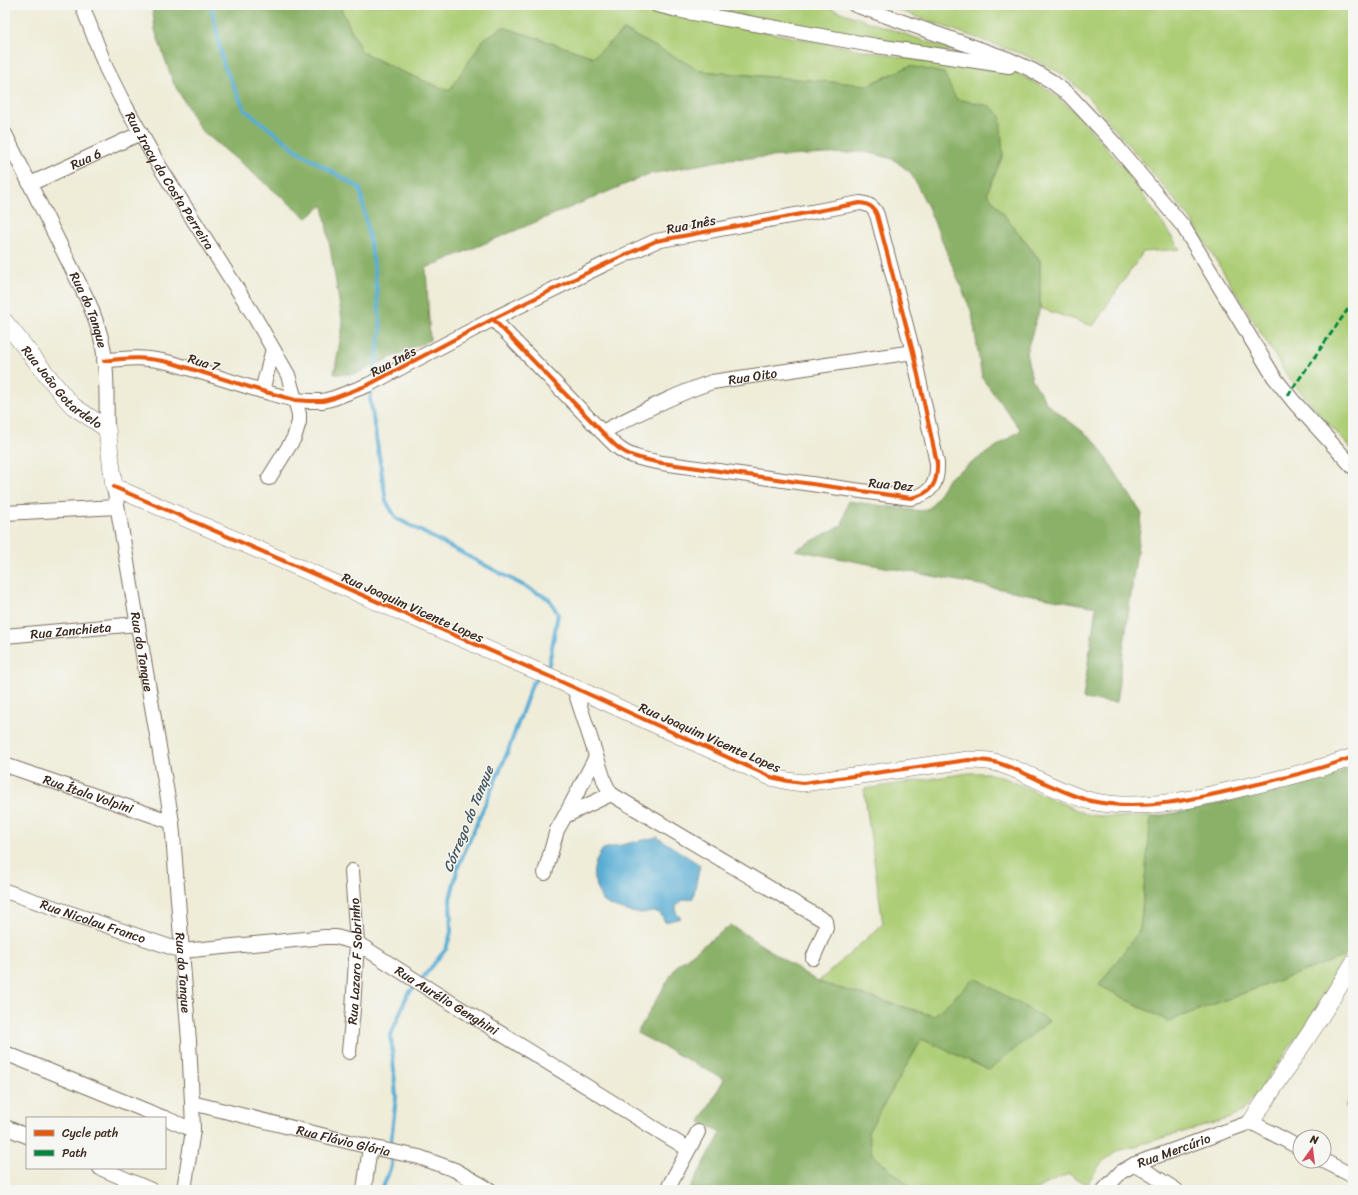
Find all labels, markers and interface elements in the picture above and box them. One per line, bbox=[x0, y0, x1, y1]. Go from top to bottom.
street label: Rua Iracy da Costa Perreira bbox=[119, 107, 221, 255]
street label: Rua 6 bbox=[66, 142, 105, 176]
street label: Rua Inês bbox=[665, 208, 718, 241]
street label: Rua do Tanque bbox=[63, 268, 114, 350]
street label: Rua João Gotardelo bbox=[16, 340, 108, 435]
street label: Rua Inês bbox=[366, 340, 421, 383]
street label: Rua 7 bbox=[185, 347, 224, 379]
street label: Rua Oito bbox=[727, 361, 779, 391]
street label: Rua Dez bbox=[868, 471, 915, 498]
street label: Rua Joaquim Vicente Lopes bbox=[338, 566, 488, 649]
street label: Rua do Tanque bbox=[124, 610, 160, 693]
street label: Rua Zanchieta bbox=[29, 615, 113, 646]
street label: Rua Joaquim Vicente Lopes bbox=[635, 696, 785, 779]
water label: Córrego do Tanque bbox=[436, 761, 502, 876]
street label: Rua Ítala Volpini bbox=[40, 768, 137, 820]
street label: Rua Nicolau Franco bbox=[37, 893, 149, 950]
street label: Rua Lazaro F Sobrinho bbox=[341, 897, 369, 1026]
street label: Rua do Tanque bbox=[169, 931, 198, 1014]
street label: Rua Aurélio Genghini bbox=[390, 959, 504, 1042]
legend bbox=[26, 1117, 166, 1169]
street label: Rua Flávio Glória bbox=[294, 1118, 393, 1163]
text: Cycle path bbox=[62, 1122, 118, 1144]
street label: Rua Mercúrio bbox=[1134, 1126, 1214, 1174]
north arrow bbox=[1292, 1129, 1332, 1169]
text: N bbox=[1307, 1129, 1321, 1150]
text: Path bbox=[62, 1142, 87, 1164]

